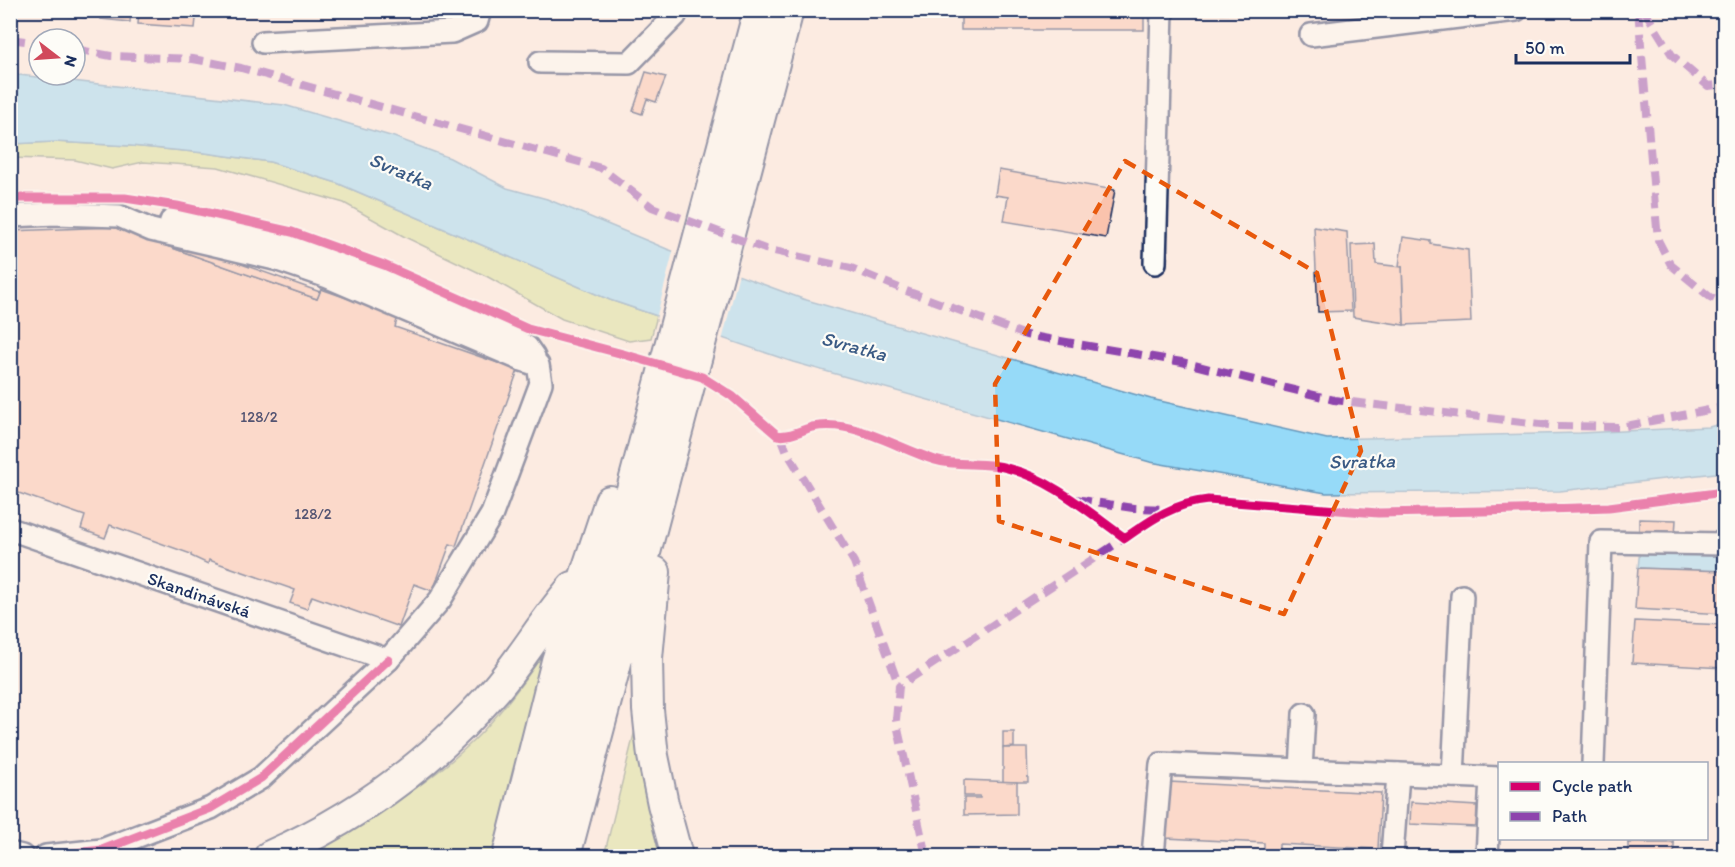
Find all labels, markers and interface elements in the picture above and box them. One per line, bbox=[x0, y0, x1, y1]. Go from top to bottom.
north arrow bbox=[27, 27, 87, 87]
scale bar bbox=[1516, 27, 1630, 65]
text: 50 m bbox=[1525, 37, 1565, 59]
text: N bbox=[60, 53, 82, 69]
water label: Svratka bbox=[366, 147, 437, 195]
water label: Svratka bbox=[819, 326, 890, 366]
house number: 128/2 bbox=[240, 408, 278, 426]
water label: Svratka bbox=[1329, 448, 1396, 474]
house number: 128/2 bbox=[294, 505, 332, 523]
street label: Skandinávská bbox=[145, 567, 254, 623]
legend bbox=[1498, 762, 1708, 840]
text: Cycle path bbox=[1552, 775, 1633, 797]
text: Path bbox=[1552, 805, 1587, 827]

